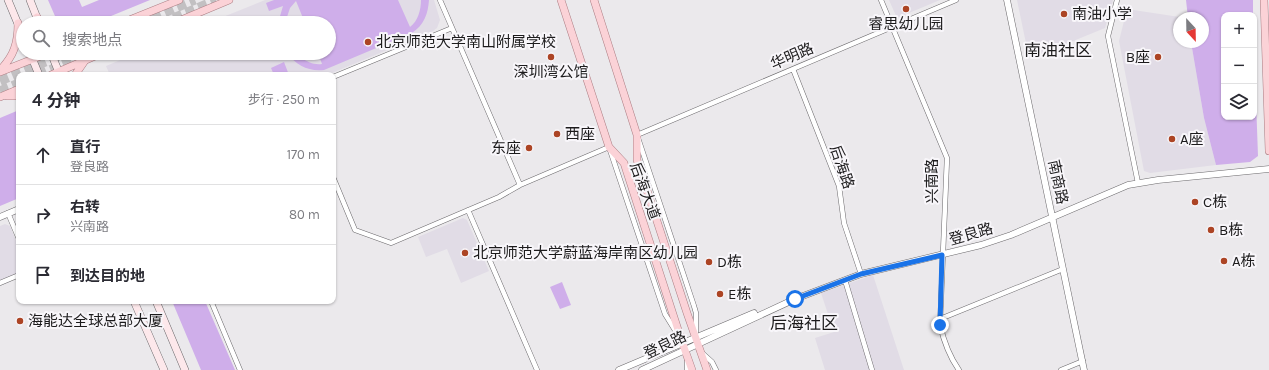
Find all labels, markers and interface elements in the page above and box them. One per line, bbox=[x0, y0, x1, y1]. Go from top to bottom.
marker: 睿思幼儿园 bbox=[901, 4, 911, 14]
place label: 南油小学 bbox=[1072, 5, 1132, 23]
marker: 南油小学 bbox=[1059, 9, 1069, 19]
north arrow bbox=[1173, 12, 1209, 48]
map controls bbox=[1221, 12, 1257, 120]
button: + bbox=[1221, 12, 1257, 48]
place label: 睿思幼儿园 bbox=[868, 15, 944, 33]
search box bbox=[16, 16, 336, 60]
icon: search bbox=[30, 27, 52, 49]
text: 搜索地点 bbox=[62, 31, 122, 49]
place label: 北京师范大学南山附属学校 bbox=[376, 33, 556, 51]
marker: 北京师范大学南山附属学校 bbox=[363, 37, 373, 47]
street label: 华明路 bbox=[768, 39, 816, 73]
district label: 南油社区 bbox=[1024, 40, 1092, 60]
place label: B座 bbox=[1126, 48, 1150, 66]
button: − bbox=[1221, 48, 1257, 84]
marker: 深圳湾公馆 bbox=[546, 52, 556, 62]
marker: B座 bbox=[1153, 52, 1163, 62]
place label: 深圳湾公馆 bbox=[513, 63, 589, 81]
button: layers bbox=[1221, 84, 1257, 120]
text: 4 分钟 bbox=[32, 90, 80, 110]
text: 步行 · 250 m bbox=[248, 92, 320, 107]
place label: 西座 bbox=[565, 125, 595, 143]
marker: 西座 bbox=[552, 129, 562, 139]
place label: A座 bbox=[1180, 130, 1204, 148]
marker: A座 bbox=[1167, 134, 1177, 144]
text: 直行 bbox=[70, 138, 100, 156]
place label: 东座 bbox=[491, 139, 521, 157]
marker: 东座 bbox=[524, 143, 534, 153]
street label: 后海路 bbox=[826, 143, 858, 191]
icon: ahead bbox=[32, 144, 54, 166]
text: 170 m bbox=[287, 147, 320, 162]
street label: 兴南路 bbox=[923, 158, 941, 204]
street label: 南商路 bbox=[1045, 158, 1071, 206]
text: 登良路 bbox=[70, 159, 109, 174]
street label: 后海大道 bbox=[626, 160, 664, 222]
place label: C栋 bbox=[1203, 193, 1227, 211]
marker: C栋 bbox=[1190, 197, 1200, 207]
text: 右转 bbox=[70, 198, 100, 216]
icon: right bbox=[32, 204, 54, 226]
text: 80 m bbox=[289, 207, 320, 222]
text: 兴南路 bbox=[70, 219, 109, 234]
street label: 登良路 bbox=[947, 219, 995, 249]
place label: B栋 bbox=[1219, 221, 1243, 239]
marker: B栋 bbox=[1206, 225, 1216, 235]
place label: 北京师范大学蔚蓝海岸南区幼儿园 bbox=[473, 244, 698, 262]
marker: 北京师范大学蔚蓝海岸南区幼儿园 bbox=[460, 248, 470, 258]
place label: A栋 bbox=[1232, 252, 1256, 270]
place label: D栋 bbox=[717, 253, 742, 271]
marker: A栋 bbox=[1219, 256, 1229, 266]
marker: D栋 bbox=[704, 257, 714, 267]
icon: arrive bbox=[32, 264, 54, 286]
text: 到达目的地 bbox=[70, 267, 145, 285]
place label: E栋 bbox=[728, 285, 751, 303]
marker: E栋 bbox=[715, 289, 725, 299]
route start bbox=[786, 290, 804, 308]
place label: 海能达全球总部大厦 bbox=[28, 312, 163, 330]
district label: 后海社区 bbox=[770, 313, 838, 333]
marker: 海能达全球总部大厦 bbox=[15, 316, 25, 326]
route end bbox=[931, 316, 949, 334]
street label: 登良路 bbox=[641, 327, 689, 363]

